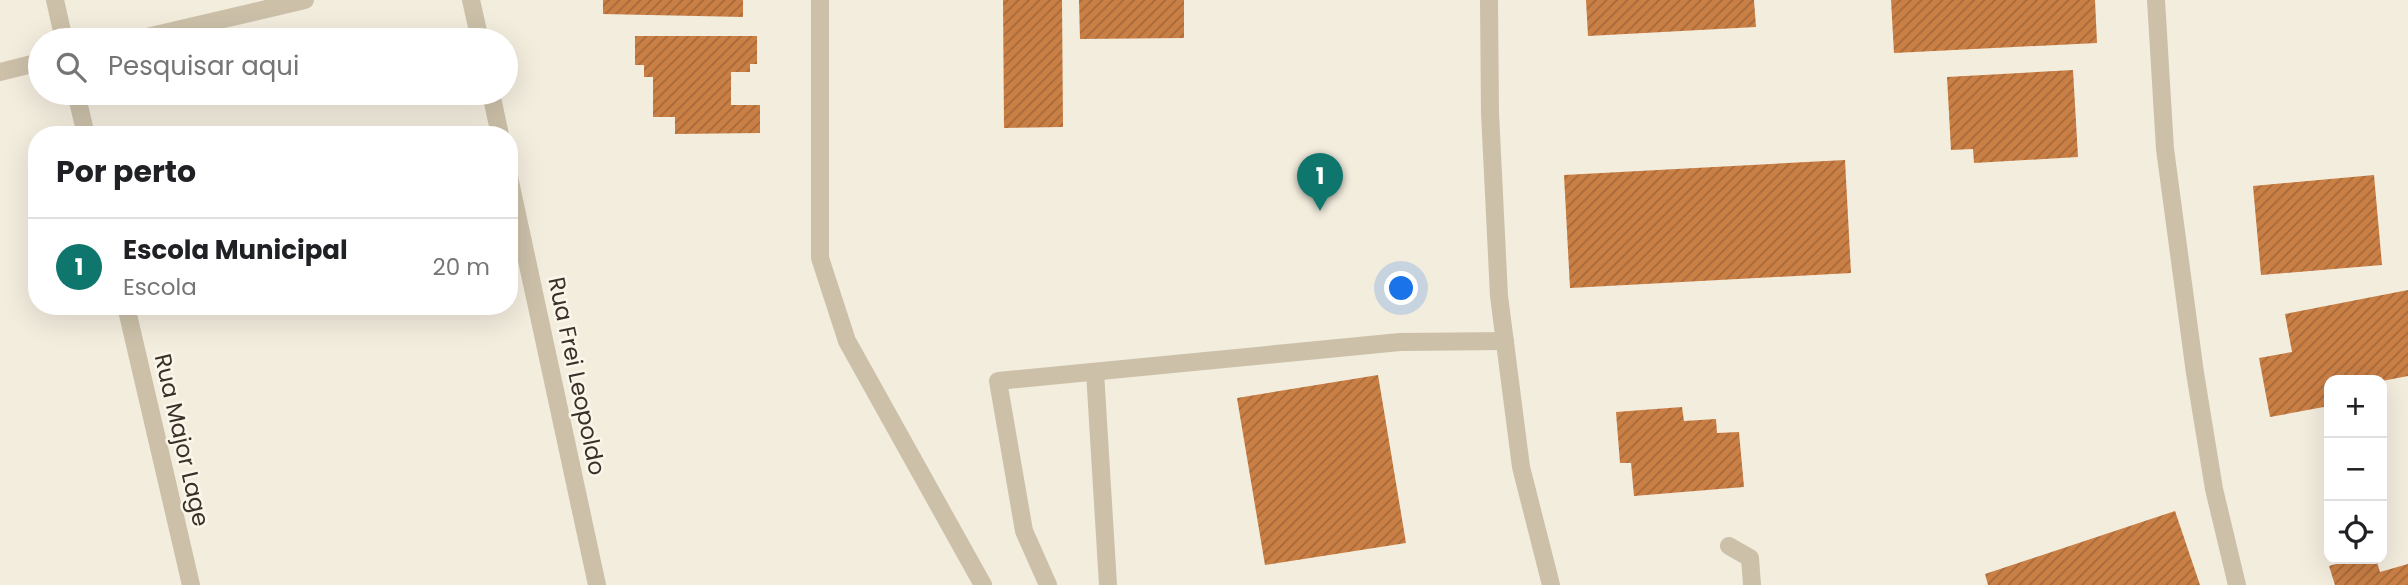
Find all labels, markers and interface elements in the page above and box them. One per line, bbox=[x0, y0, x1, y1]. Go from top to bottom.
search box bbox=[28, 28, 518, 105]
icon: search bbox=[52, 48, 90, 86]
text: Pesquisar aqui bbox=[108, 48, 299, 84]
text: Por perto bbox=[56, 150, 196, 193]
pin: 1 bbox=[1297, 153, 1343, 211]
text: Escola Municipal bbox=[123, 232, 348, 268]
text: 1 bbox=[75, 251, 83, 283]
text: 20 m bbox=[432, 251, 490, 283]
text: Escola bbox=[123, 271, 197, 303]
your location bbox=[1384, 271, 1418, 305]
street label: Rua Frei Leopoldo bbox=[540, 274, 614, 478]
street label: Rua Major Lage bbox=[147, 351, 217, 529]
map controls bbox=[2324, 375, 2387, 564]
button: + bbox=[2324, 375, 2387, 438]
button: − bbox=[2324, 438, 2387, 501]
button: locate bbox=[2324, 501, 2387, 564]

